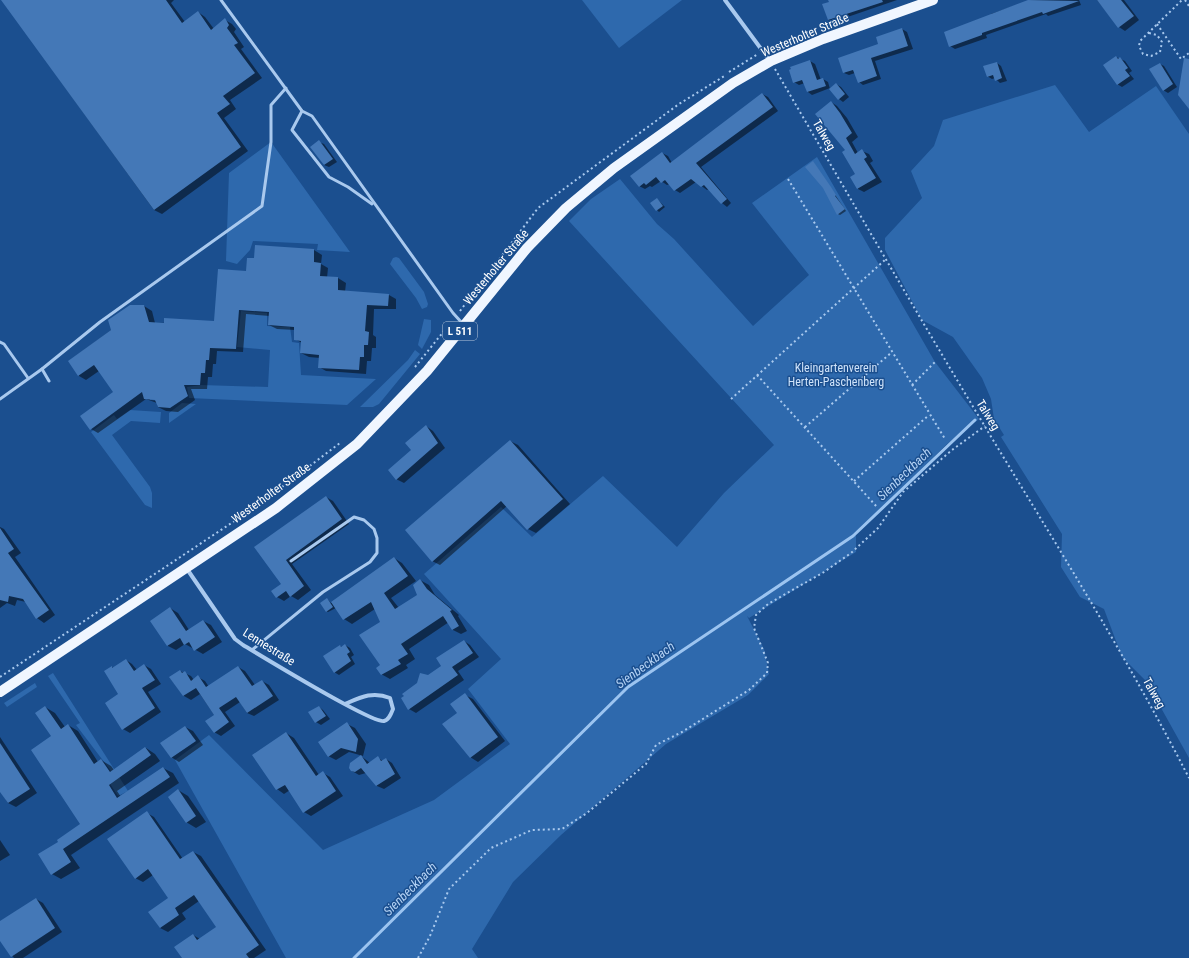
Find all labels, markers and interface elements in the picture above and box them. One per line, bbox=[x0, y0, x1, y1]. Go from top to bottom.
street label: Westerholter Straße bbox=[759, 10, 851, 60]
street label: Talweg bbox=[810, 117, 838, 153]
street label: Westerholter Straße bbox=[460, 226, 532, 307]
road number: L 511 bbox=[443, 322, 477, 340]
park label: Kleingartenverein Herten-Paschenberg bbox=[788, 361, 884, 389]
street label: Talweg bbox=[973, 397, 1003, 433]
water label: Sienbeckbach bbox=[874, 445, 934, 503]
street label: Westerholter Straße bbox=[229, 460, 313, 526]
street label: Lennestraße bbox=[240, 626, 298, 669]
water label: Sienbeckbach bbox=[613, 639, 677, 691]
street label: Talweg bbox=[1140, 675, 1168, 711]
water label: Sienbeckbach bbox=[380, 859, 440, 919]

